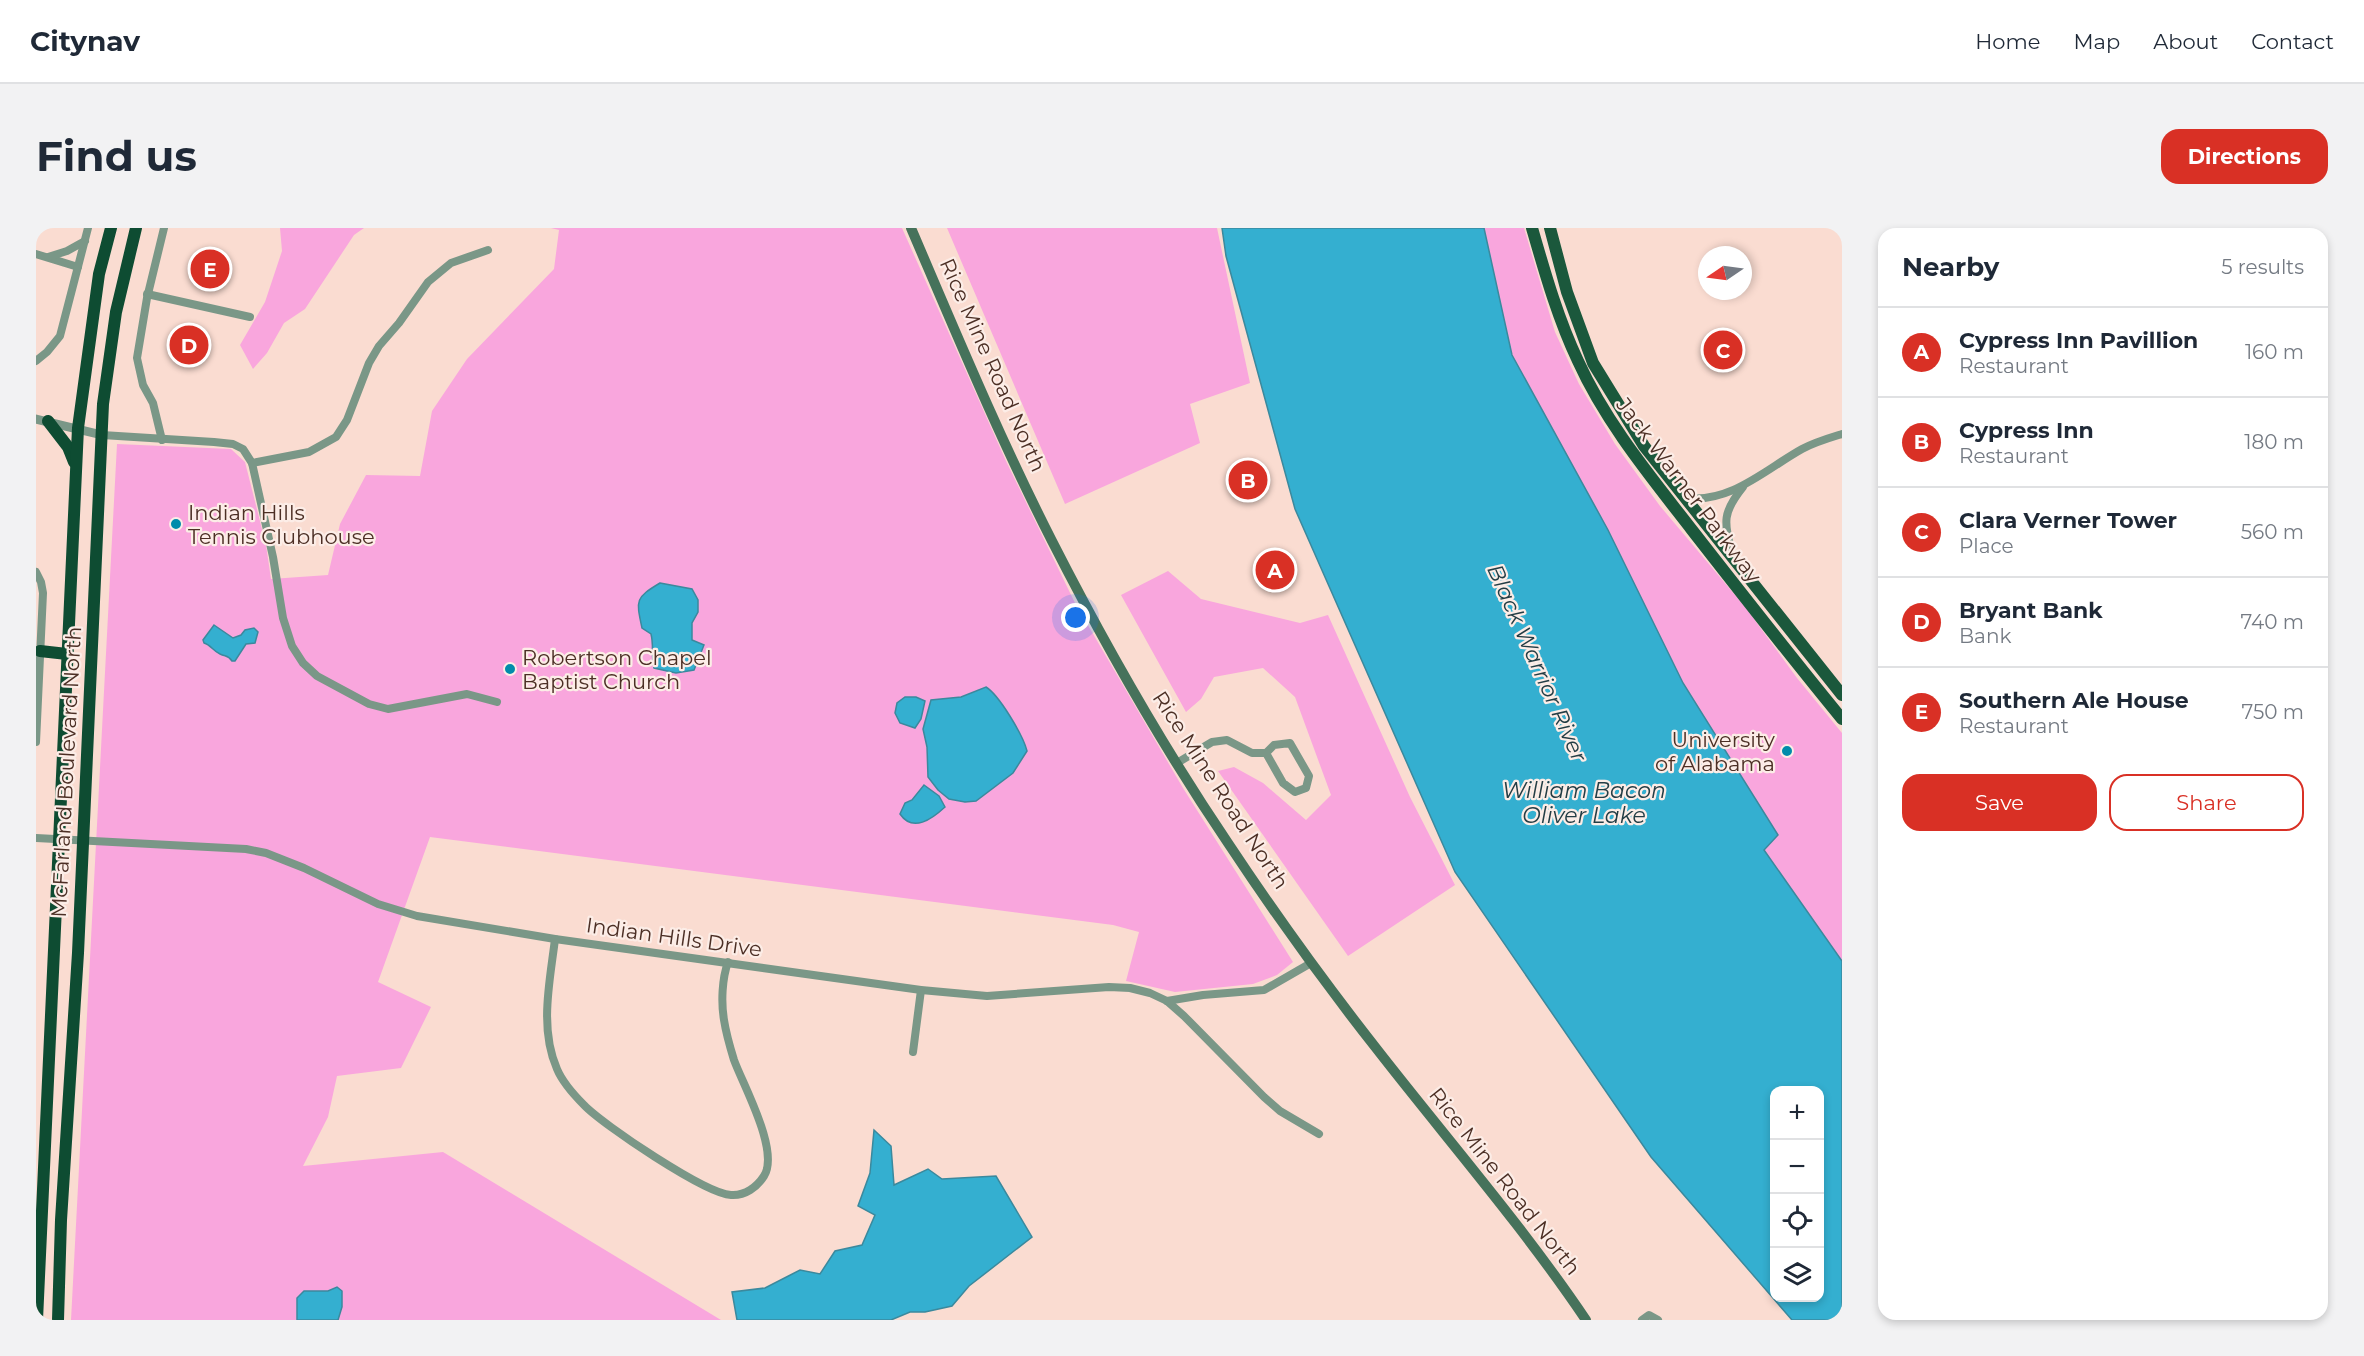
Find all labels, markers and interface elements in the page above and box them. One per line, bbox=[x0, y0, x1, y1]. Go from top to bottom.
text: Citynav bbox=[30, 24, 140, 58]
text: Home bbox=[1975, 29, 2040, 54]
text: Map bbox=[2073, 29, 2120, 54]
text: About bbox=[2153, 29, 2218, 54]
text: Contact bbox=[2251, 29, 2334, 54]
button: Directions bbox=[2161, 129, 2328, 184]
text: Find us bbox=[36, 130, 197, 182]
pin: E bbox=[190, 246, 230, 291]
north arrow bbox=[1698, 246, 1752, 300]
text: Nearby bbox=[1902, 251, 1999, 283]
street label: Rice Mine Road North bbox=[935, 254, 1051, 476]
text: 5 results bbox=[2221, 255, 2304, 279]
pin: D bbox=[170, 322, 208, 368]
text: Cypress Inn Pavillion bbox=[1959, 327, 2198, 354]
pin: C bbox=[1704, 328, 1742, 372]
text: A bbox=[1914, 340, 1929, 364]
text: 160 m bbox=[2245, 340, 2304, 364]
text: Restaurant bbox=[1959, 354, 2069, 378]
street label: Jack Warner Parkway bbox=[1611, 392, 1767, 588]
text: Cypress Inn bbox=[1959, 417, 2094, 444]
text: B bbox=[1914, 430, 1929, 454]
text: 180 m bbox=[2244, 430, 2304, 454]
text: Restaurant bbox=[1959, 444, 2069, 468]
pin: B bbox=[1228, 458, 1268, 502]
place label: Indian Hills Tennis Clubhouse bbox=[188, 500, 375, 549]
text: Clara Verner Tower bbox=[1959, 507, 2177, 534]
marker: Indian Hills Tennis Clubhouse bbox=[169, 517, 183, 531]
text: C bbox=[1914, 520, 1929, 544]
text: 560 m bbox=[2241, 520, 2304, 544]
text: Place bbox=[1959, 534, 2014, 558]
pin: A bbox=[1256, 548, 1294, 592]
water label: Black Warrior River bbox=[1481, 560, 1593, 767]
text: Bryant Bank bbox=[1959, 597, 2103, 624]
your location bbox=[1061, 603, 1090, 632]
text: D bbox=[1913, 610, 1930, 634]
text: 740 m bbox=[2241, 610, 2304, 634]
text: Bank bbox=[1959, 624, 2011, 648]
street label: McFarland Boulevard North bbox=[46, 626, 86, 918]
place label: Robertson Chapel Baptist Church bbox=[522, 645, 712, 694]
marker: Robertson Chapel Baptist Church bbox=[503, 662, 517, 676]
street label: Rice Mine Road North bbox=[1148, 686, 1294, 894]
text: Southern Ale House bbox=[1959, 687, 2189, 714]
text: E bbox=[1915, 700, 1928, 724]
text: 750 m bbox=[2242, 700, 2304, 724]
text: Restaurant bbox=[1959, 714, 2069, 738]
place label: University of Alabama bbox=[1655, 727, 1776, 776]
marker: University of Alabama bbox=[1780, 744, 1794, 758]
button: Save bbox=[1902, 774, 2097, 831]
button: Share bbox=[2109, 774, 2304, 831]
water label: William Bacon Oliver Lake bbox=[1502, 777, 1666, 829]
street label: Indian Hills Drive bbox=[584, 912, 764, 962]
street label: Rice Mine Road North bbox=[1424, 1082, 1586, 1280]
map controls bbox=[1770, 1086, 1824, 1302]
button: + bbox=[1770, 1086, 1824, 1140]
button: − bbox=[1770, 1140, 1824, 1194]
button: locate bbox=[1770, 1194, 1824, 1248]
button: layers bbox=[1770, 1248, 1824, 1302]

